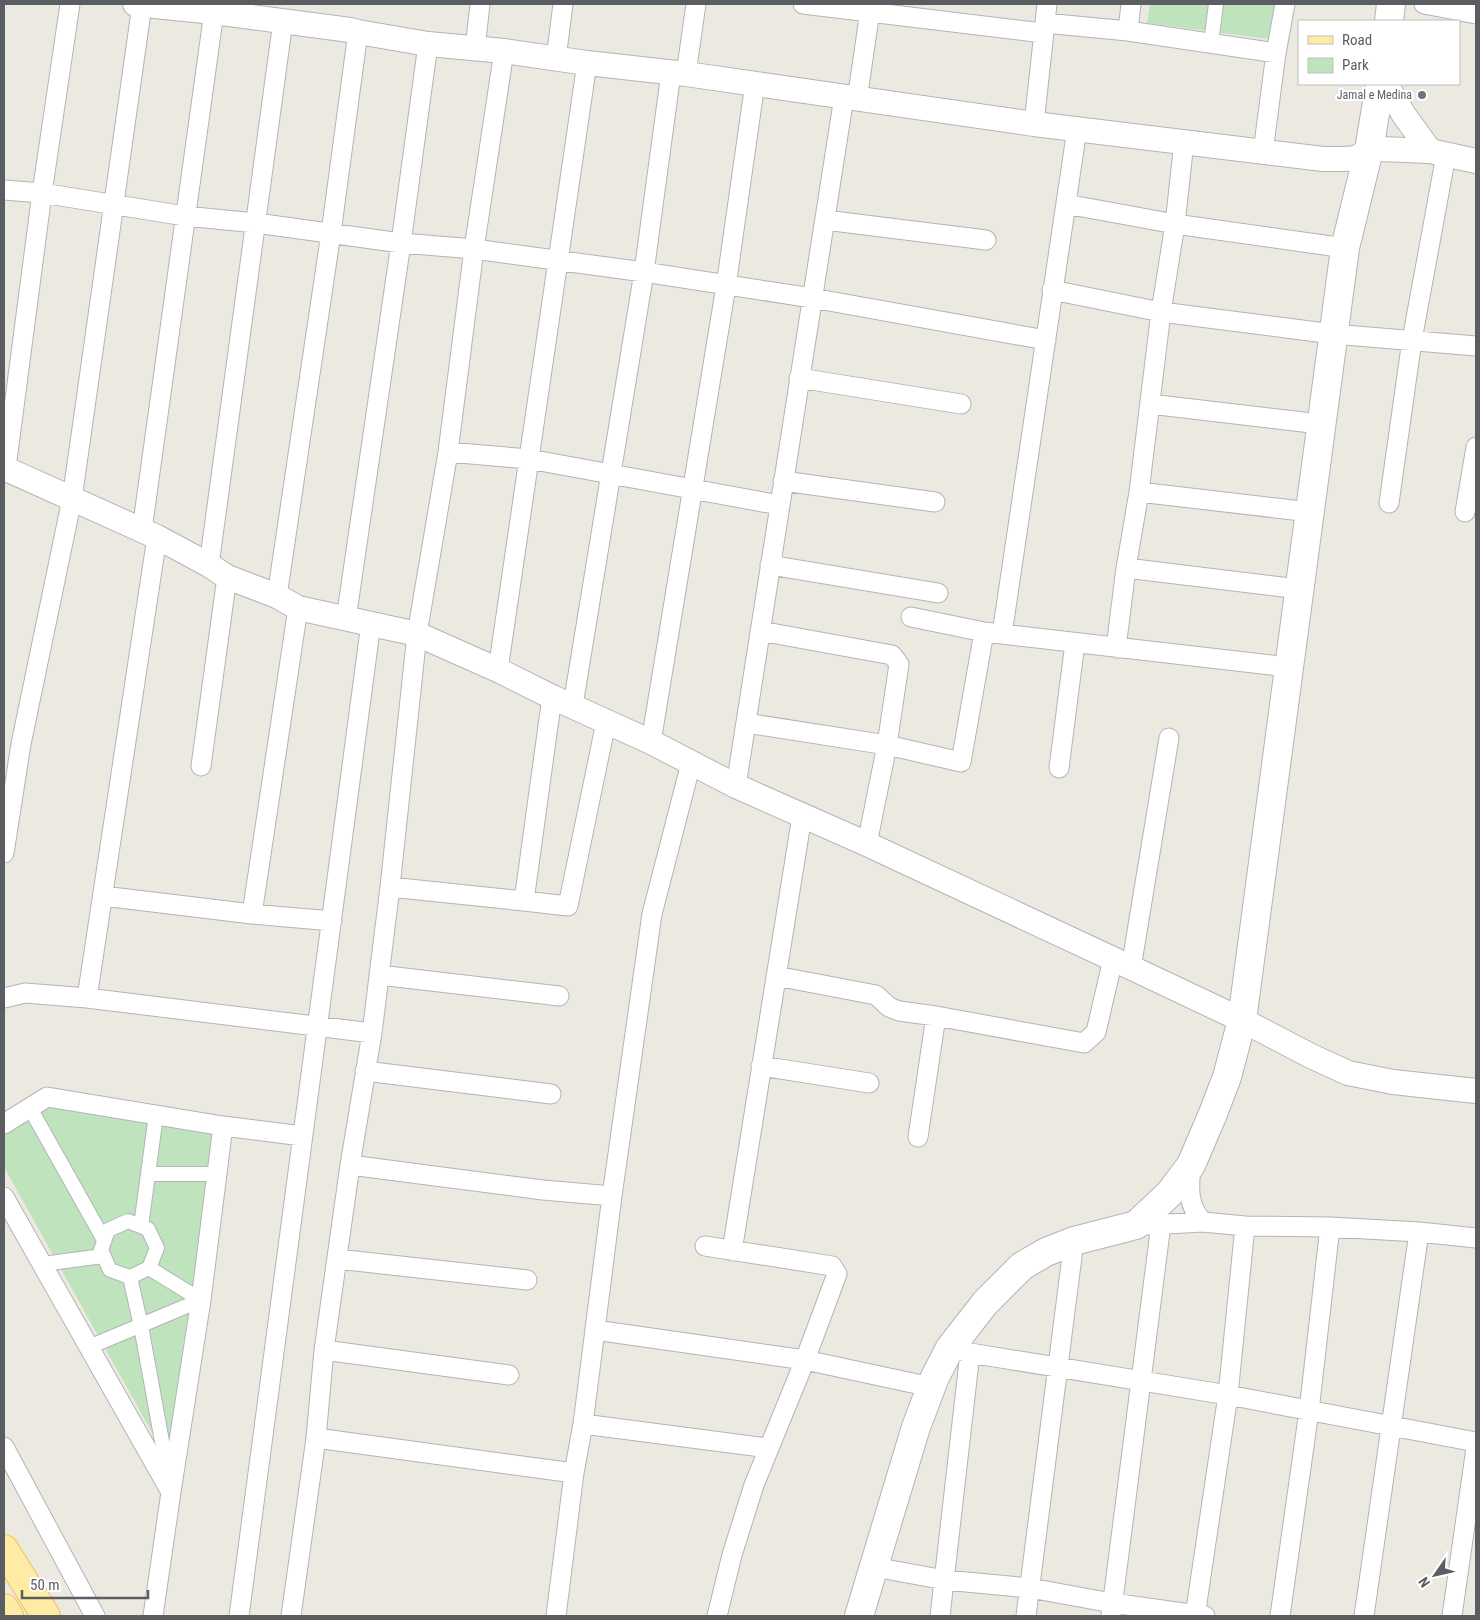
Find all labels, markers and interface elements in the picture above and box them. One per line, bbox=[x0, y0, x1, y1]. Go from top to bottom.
legend bbox=[1298, 20, 1460, 85]
text: Road bbox=[1342, 31, 1372, 49]
text: Park bbox=[1342, 56, 1369, 74]
place label: Jamal e Medina bbox=[1337, 88, 1412, 102]
marker: Jamal e Medina bbox=[1416, 89, 1428, 101]
north arrow bbox=[1410, 1550, 1460, 1600]
scale bar bbox=[22, 1568, 149, 1600]
text: N bbox=[1415, 1574, 1433, 1590]
text: 50 m bbox=[30, 1576, 60, 1594]

